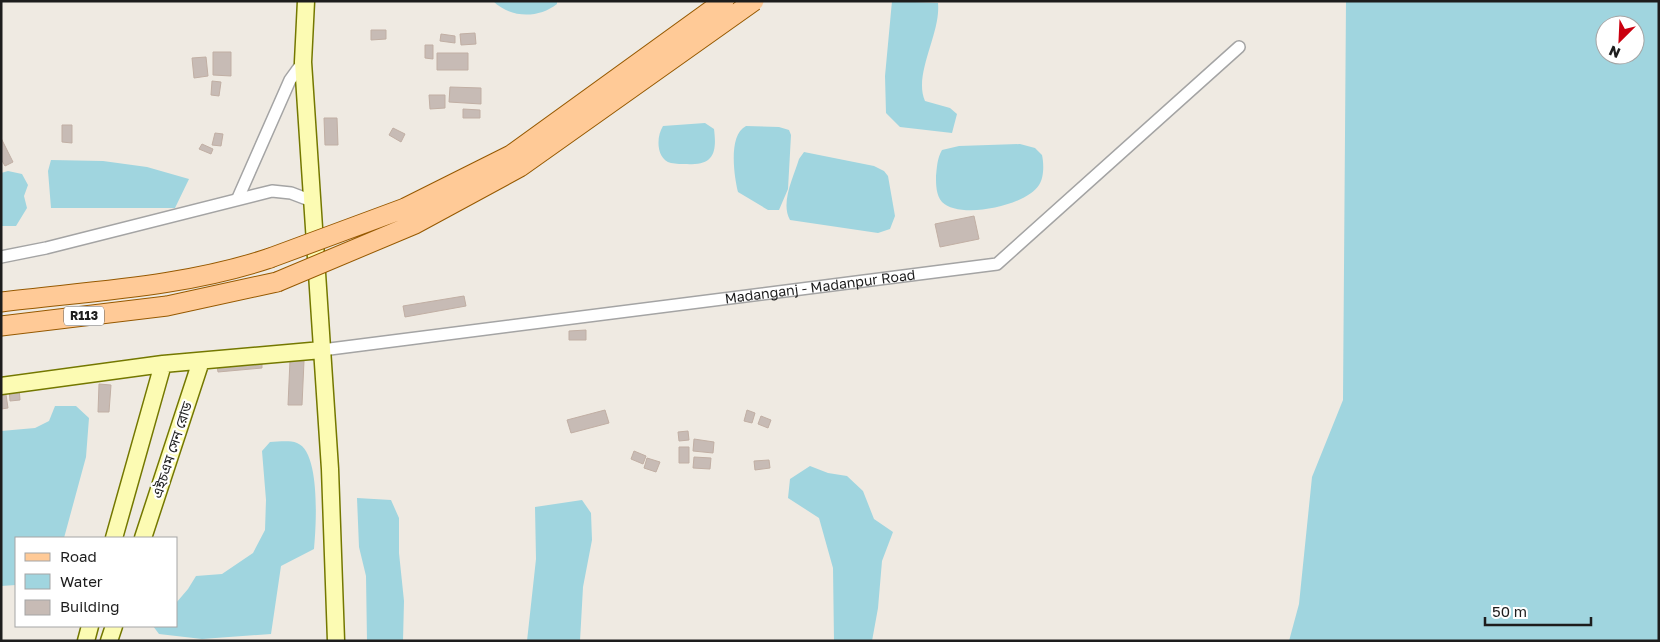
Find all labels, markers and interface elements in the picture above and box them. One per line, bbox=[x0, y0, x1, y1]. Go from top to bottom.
north arrow bbox=[1595, 15, 1645, 65]
text: N bbox=[1606, 42, 1623, 62]
street label: Madanganj - Madanpur Road bbox=[724, 265, 916, 307]
road number: R113 bbox=[64, 306, 104, 326]
street label: এইচএম সেন রোড bbox=[148, 399, 195, 500]
legend bbox=[15, 537, 178, 627]
text: Road bbox=[60, 547, 97, 565]
text: Water bbox=[60, 572, 103, 590]
scale bar bbox=[1485, 594, 1591, 626]
text: Building bbox=[60, 597, 120, 615]
text: 50 m bbox=[1492, 602, 1527, 620]

